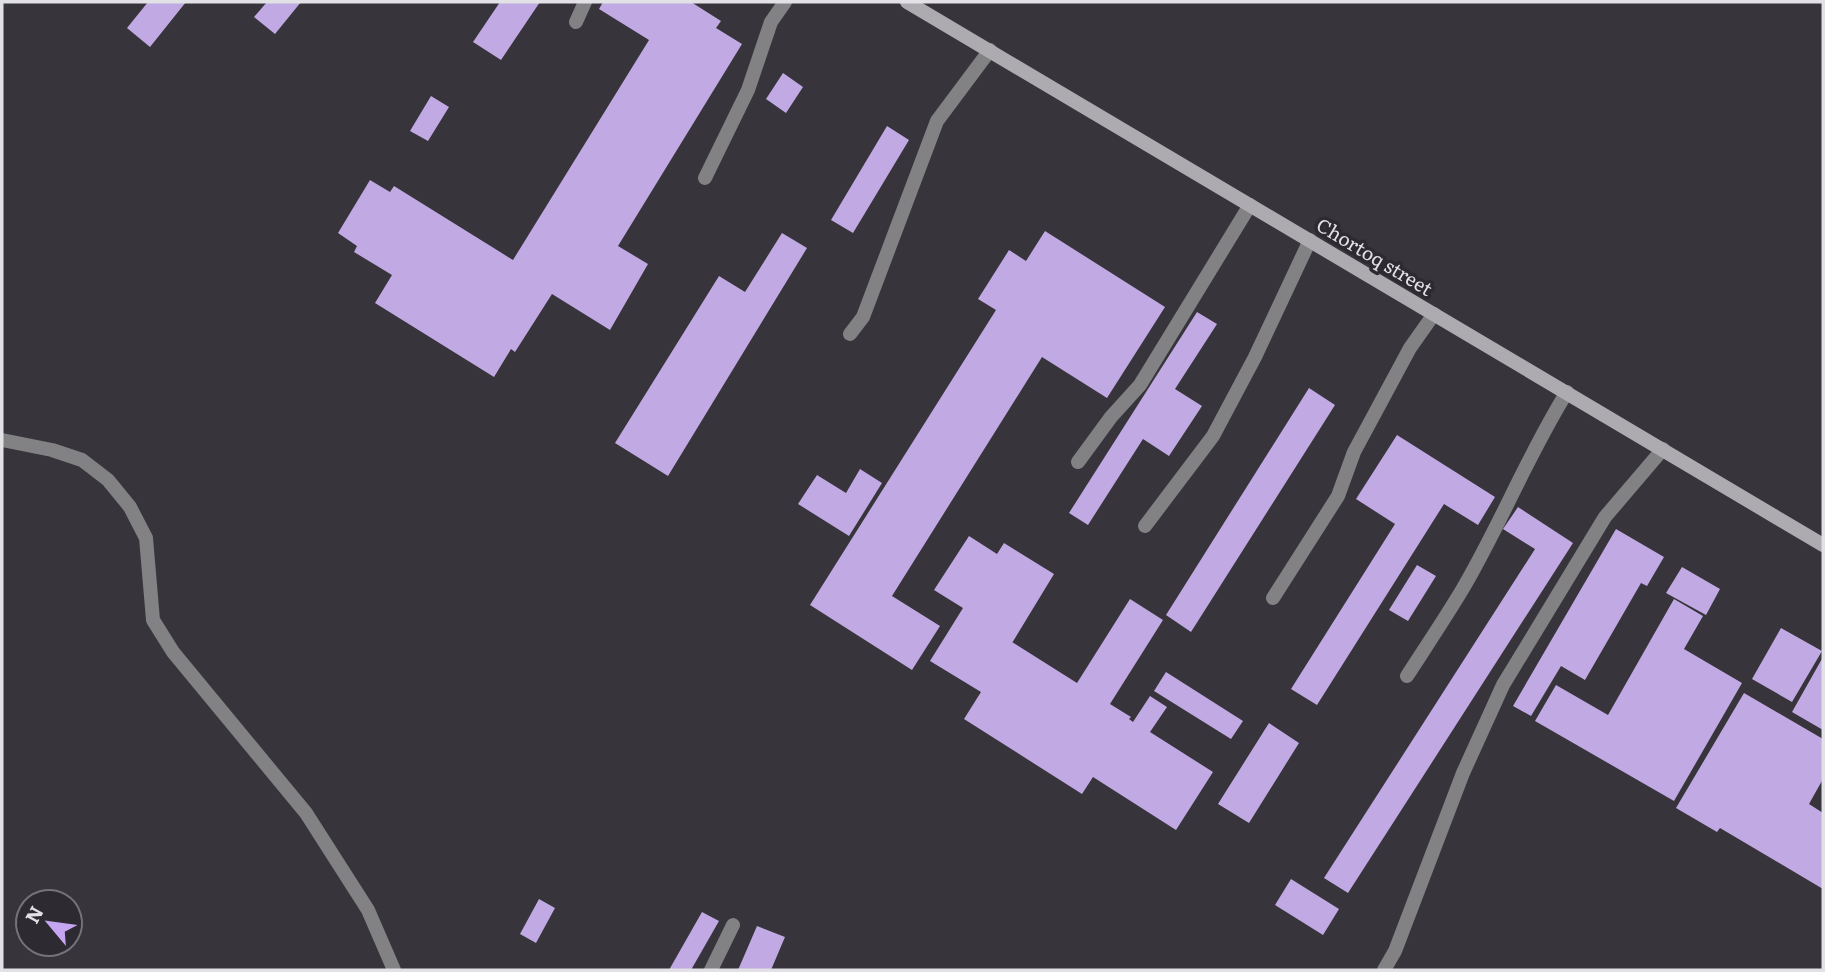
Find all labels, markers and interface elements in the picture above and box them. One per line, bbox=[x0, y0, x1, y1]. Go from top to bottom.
street label: Chortoq street bbox=[1312, 210, 1439, 302]
north arrow bbox=[14, 888, 84, 958]
text: N bbox=[17, 900, 49, 928]

